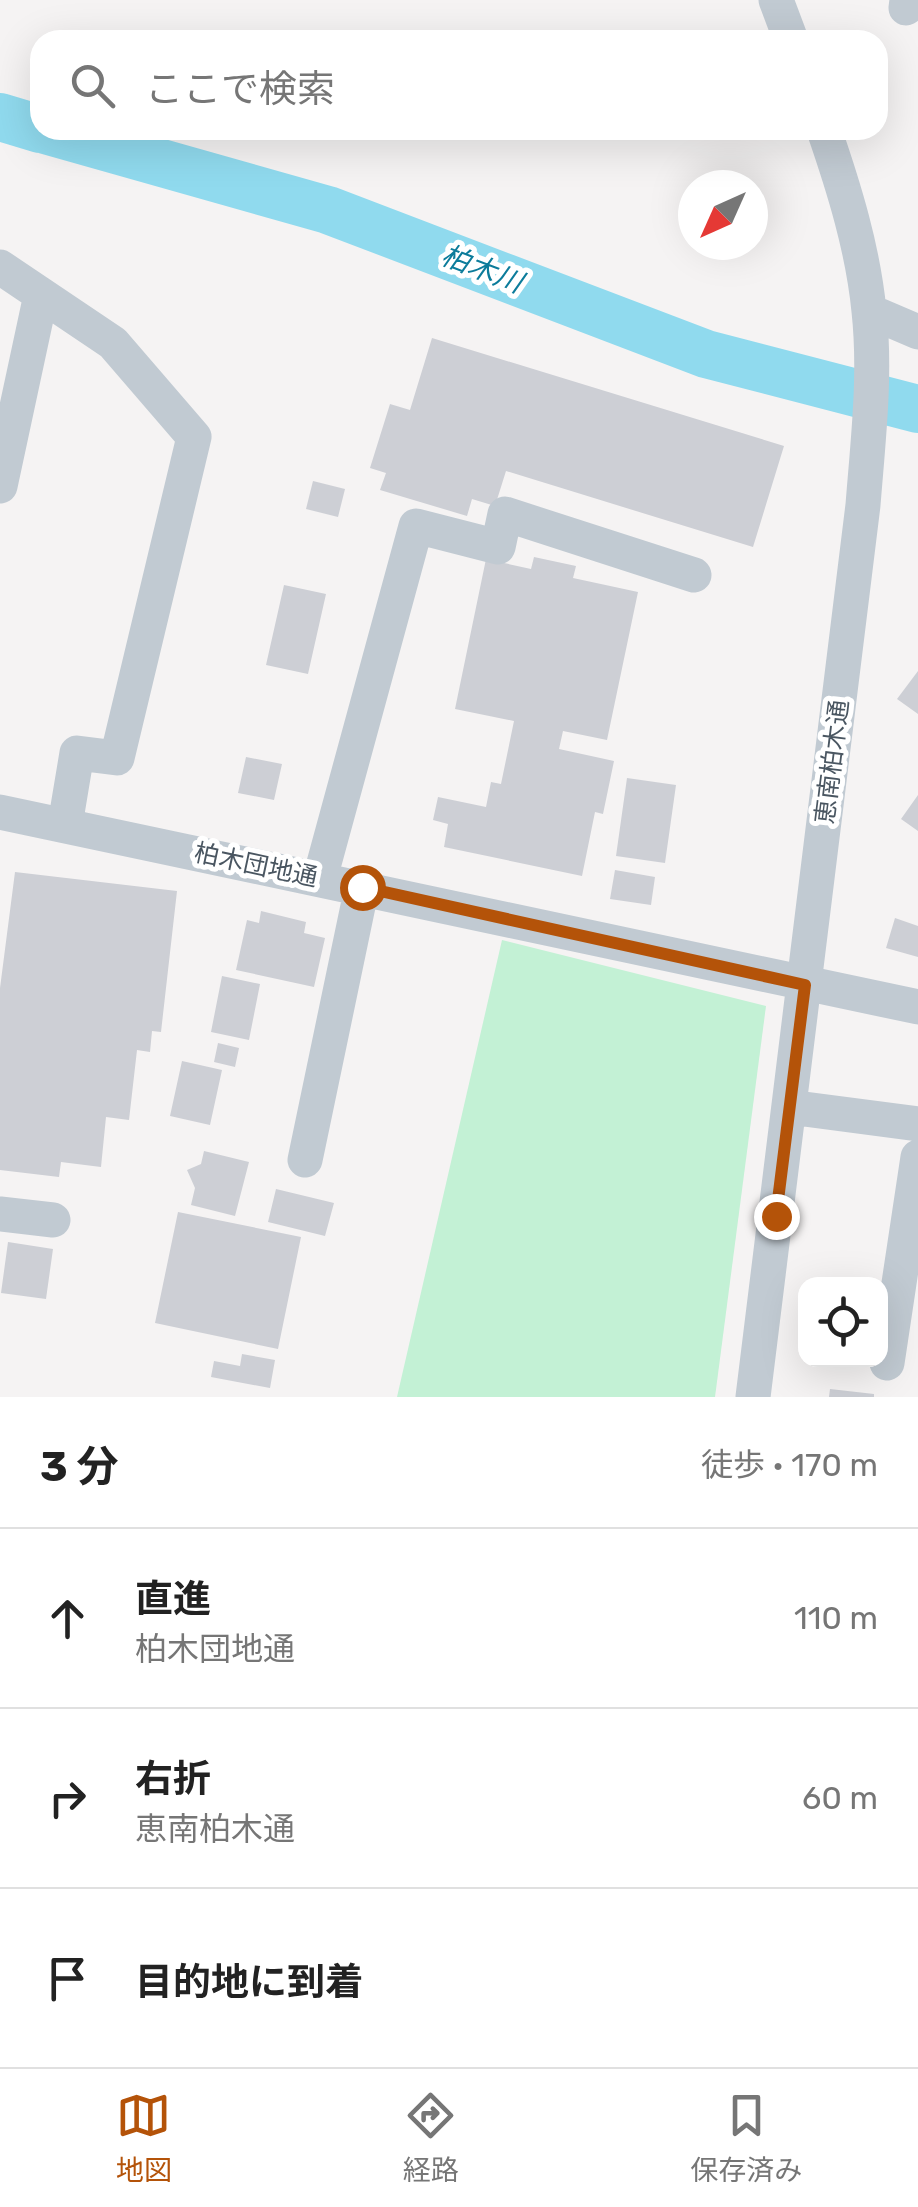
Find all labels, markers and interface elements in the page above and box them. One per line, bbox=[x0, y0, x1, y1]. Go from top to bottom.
search box bbox=[30, 30, 888, 140]
icon: search bbox=[65, 58, 120, 113]
text: ここで検索 bbox=[145, 66, 335, 112]
north arrow bbox=[678, 170, 768, 260]
water label: 柏木川 bbox=[437, 239, 530, 301]
street label: 恵南柏木通 bbox=[810, 698, 854, 826]
street label: 柏木団地通 bbox=[192, 838, 320, 892]
route start bbox=[340, 865, 386, 911]
route end bbox=[754, 1194, 800, 1240]
map controls bbox=[798, 1277, 888, 1367]
button: locate bbox=[798, 1277, 888, 1367]
text: 3 分 bbox=[40, 1442, 119, 1492]
text: 徒歩 · 170 m bbox=[701, 1446, 878, 1484]
text: 直進 bbox=[135, 1576, 211, 1622]
icon: ahead bbox=[40, 1591, 95, 1646]
text: 110 m bbox=[794, 1599, 878, 1637]
text: 柏木団地通 bbox=[135, 1630, 295, 1668]
text: 右折 bbox=[135, 1756, 211, 1802]
icon: right bbox=[40, 1771, 95, 1826]
text: 60 m bbox=[802, 1779, 878, 1817]
text: 恵南柏木通 bbox=[135, 1810, 295, 1848]
icon: arrive bbox=[40, 1951, 95, 2006]
text: 目的地に到着 bbox=[135, 1959, 363, 2005]
tab: 地図 bbox=[116, 2088, 172, 2188]
tab: 経路 bbox=[403, 2088, 459, 2188]
tab: 保存済み bbox=[690, 2088, 802, 2188]

